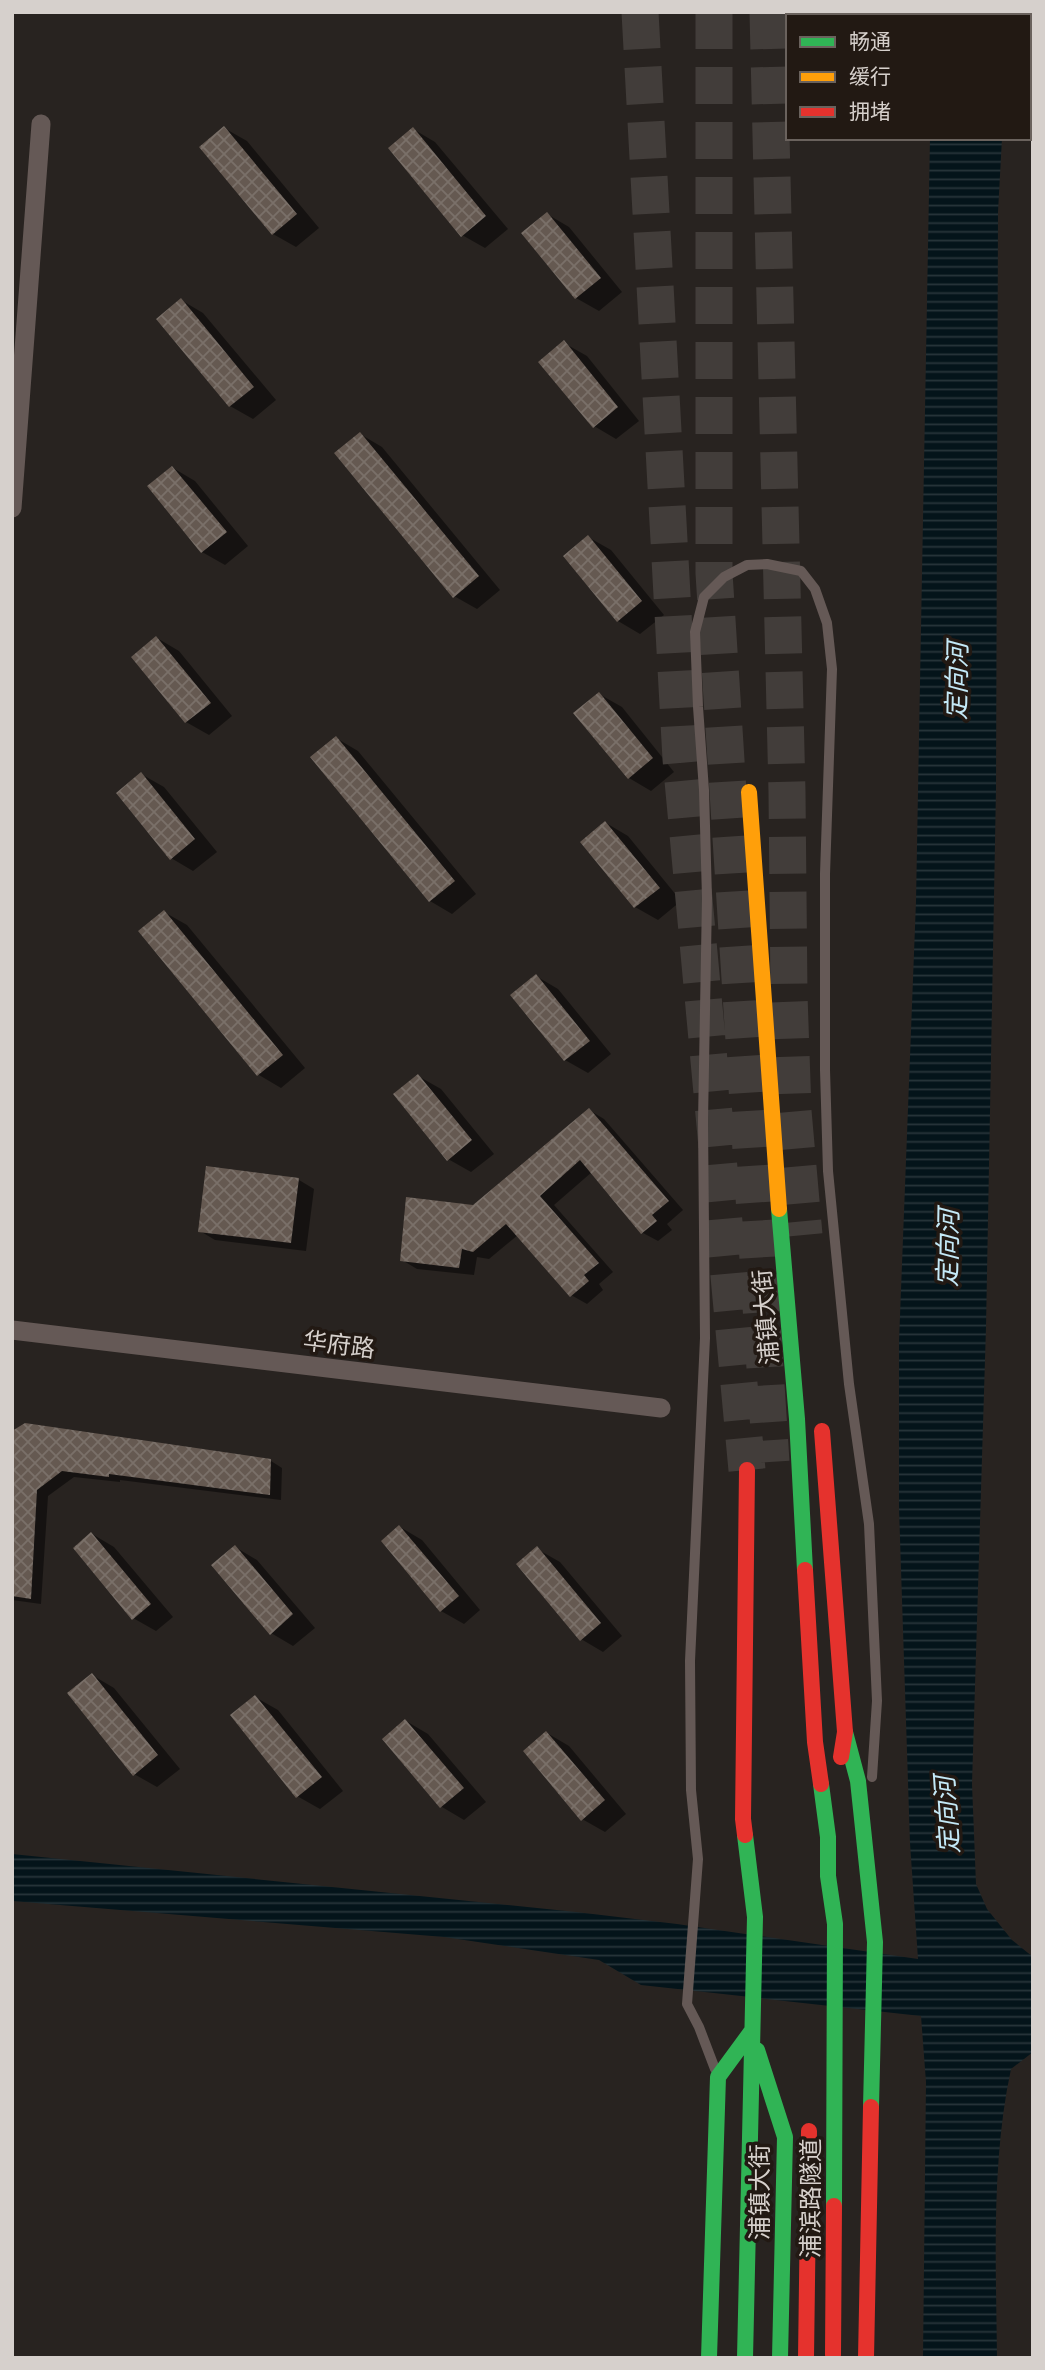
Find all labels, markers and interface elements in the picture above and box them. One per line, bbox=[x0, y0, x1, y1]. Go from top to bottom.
legend bbox=[786, 14, 1031, 140]
text: 畅通 bbox=[849, 28, 891, 56]
text: 缓行 bbox=[849, 63, 891, 91]
text: 拥堵 bbox=[849, 98, 891, 126]
water label: 定向河 bbox=[939, 637, 975, 720]
water label: 定向河 bbox=[930, 1204, 966, 1287]
street label: 浦镇大街 bbox=[746, 1268, 785, 1366]
street label: 华府路 bbox=[301, 1325, 377, 1364]
water label: 定向河 bbox=[927, 1770, 967, 1855]
street label: 浦滨路隧道 bbox=[795, 2138, 826, 2258]
street label: 浦镇大街 bbox=[744, 2144, 775, 2240]

